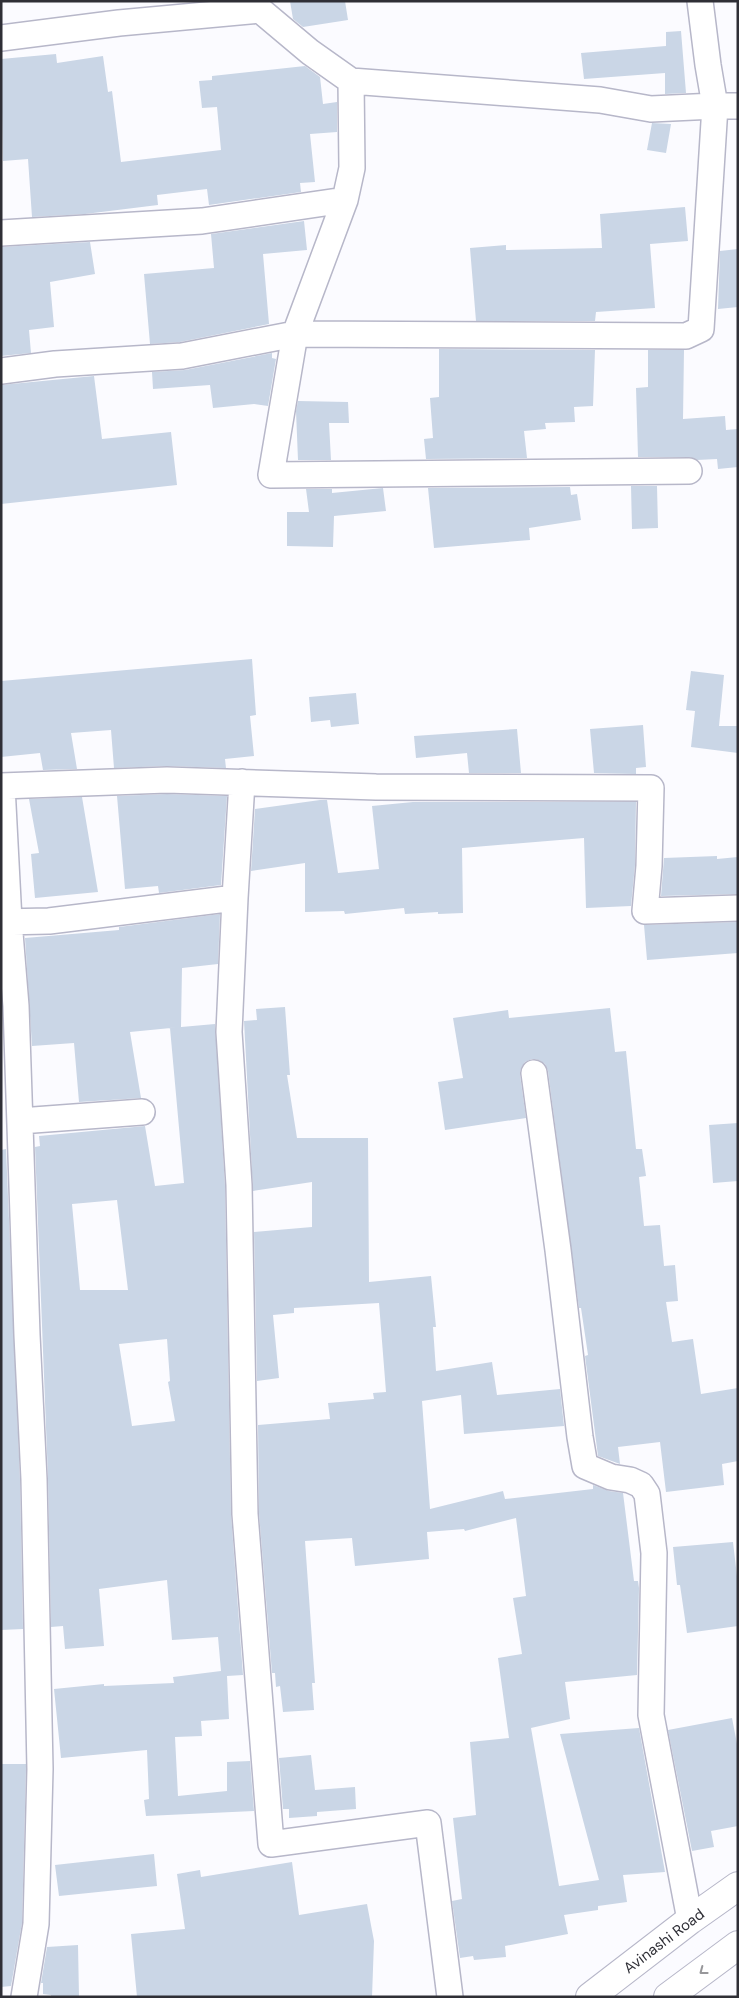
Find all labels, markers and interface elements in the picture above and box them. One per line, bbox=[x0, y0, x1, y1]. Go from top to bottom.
street label: Avinashi Road bbox=[620, 1904, 708, 1978]
one-way arrow bbox=[699, 1965, 709, 1974]

